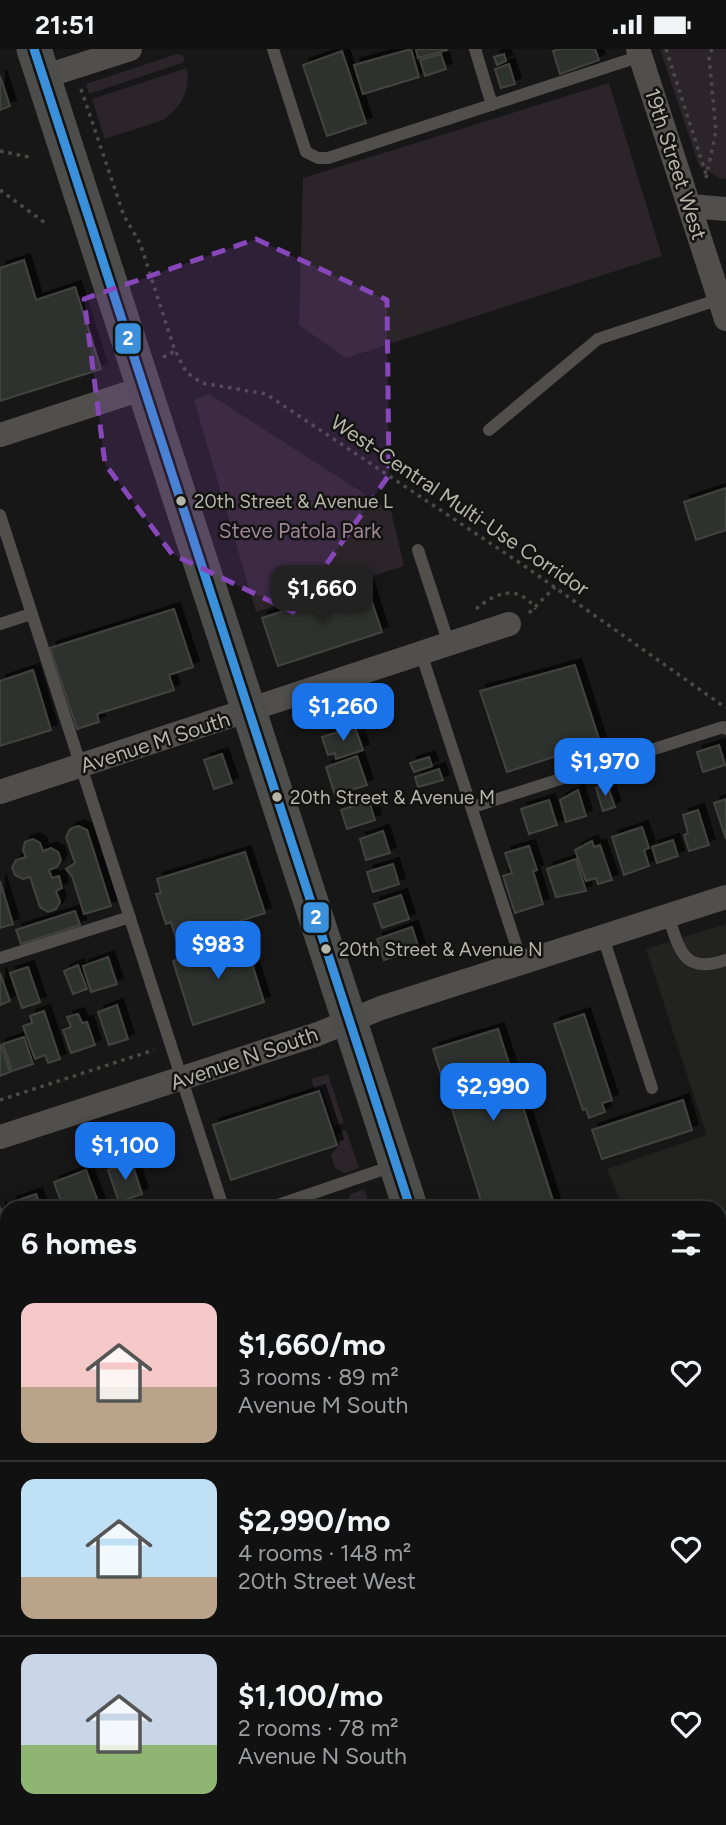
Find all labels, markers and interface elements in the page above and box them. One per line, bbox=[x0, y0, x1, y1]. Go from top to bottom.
text: 21:51 bbox=[35, 9, 95, 41]
street label: 19th Street West bbox=[640, 85, 712, 243]
line badge: 2 bbox=[114, 322, 142, 355]
text: 2 bbox=[122, 327, 134, 350]
street label: West-Central Multi-Use Corridor bbox=[326, 409, 594, 601]
place label: 20th Street & Avenue L bbox=[194, 490, 393, 513]
marker: 20th Street & Avenue L bbox=[174, 494, 188, 508]
park label: Steve Patola Park bbox=[219, 518, 382, 543]
pin: $1,660 bbox=[265, 565, 379, 625]
text: $1,660 bbox=[287, 574, 357, 602]
pin: $1,260 bbox=[286, 683, 400, 743]
text: $1,260 bbox=[308, 692, 378, 720]
street label: Avenue M South bbox=[77, 706, 233, 778]
pin: $1,970 bbox=[548, 739, 662, 798]
text: $1,970 bbox=[570, 747, 640, 775]
place label: 20th Street & Avenue M bbox=[290, 786, 495, 809]
marker: 20th Street & Avenue M bbox=[270, 790, 284, 804]
line badge: 2 bbox=[302, 901, 330, 934]
text: 2 bbox=[310, 906, 322, 929]
pin: $983 bbox=[177, 921, 259, 981]
text: $983 bbox=[192, 930, 244, 958]
place label: 20th Street & Avenue N bbox=[339, 938, 543, 961]
marker: 20th Street & Avenue N bbox=[319, 942, 333, 956]
street label: Avenue N South bbox=[167, 1021, 321, 1095]
pin: $2,990 bbox=[436, 1063, 550, 1123]
text: $2,990 bbox=[456, 1072, 530, 1100]
pin: $1,100 bbox=[68, 1123, 182, 1182]
text: $1,100 bbox=[91, 1131, 159, 1159]
icon: filters bbox=[667, 1224, 705, 1262]
text: 6 homes bbox=[21, 1225, 137, 1262]
text: $1,660/mo bbox=[238, 1326, 386, 1363]
icon: home bbox=[77, 1331, 161, 1415]
icon: heart bbox=[667, 1354, 705, 1392]
text: 3 rooms · 89 m² bbox=[238, 1363, 399, 1391]
text: Avenue M South bbox=[238, 1391, 408, 1419]
text: $2,990/mo bbox=[238, 1502, 391, 1539]
icon: home bbox=[77, 1507, 161, 1591]
icon: heart bbox=[667, 1530, 705, 1568]
text: 4 rooms · 148 m² bbox=[238, 1539, 411, 1567]
text: 20th Street West bbox=[238, 1567, 416, 1595]
text: $1,100/mo bbox=[238, 1677, 383, 1714]
icon: home bbox=[77, 1682, 161, 1766]
icon: heart bbox=[667, 1705, 705, 1743]
text: 2 rooms · 78 m² bbox=[238, 1714, 399, 1742]
text: Avenue N South bbox=[238, 1742, 407, 1770]

